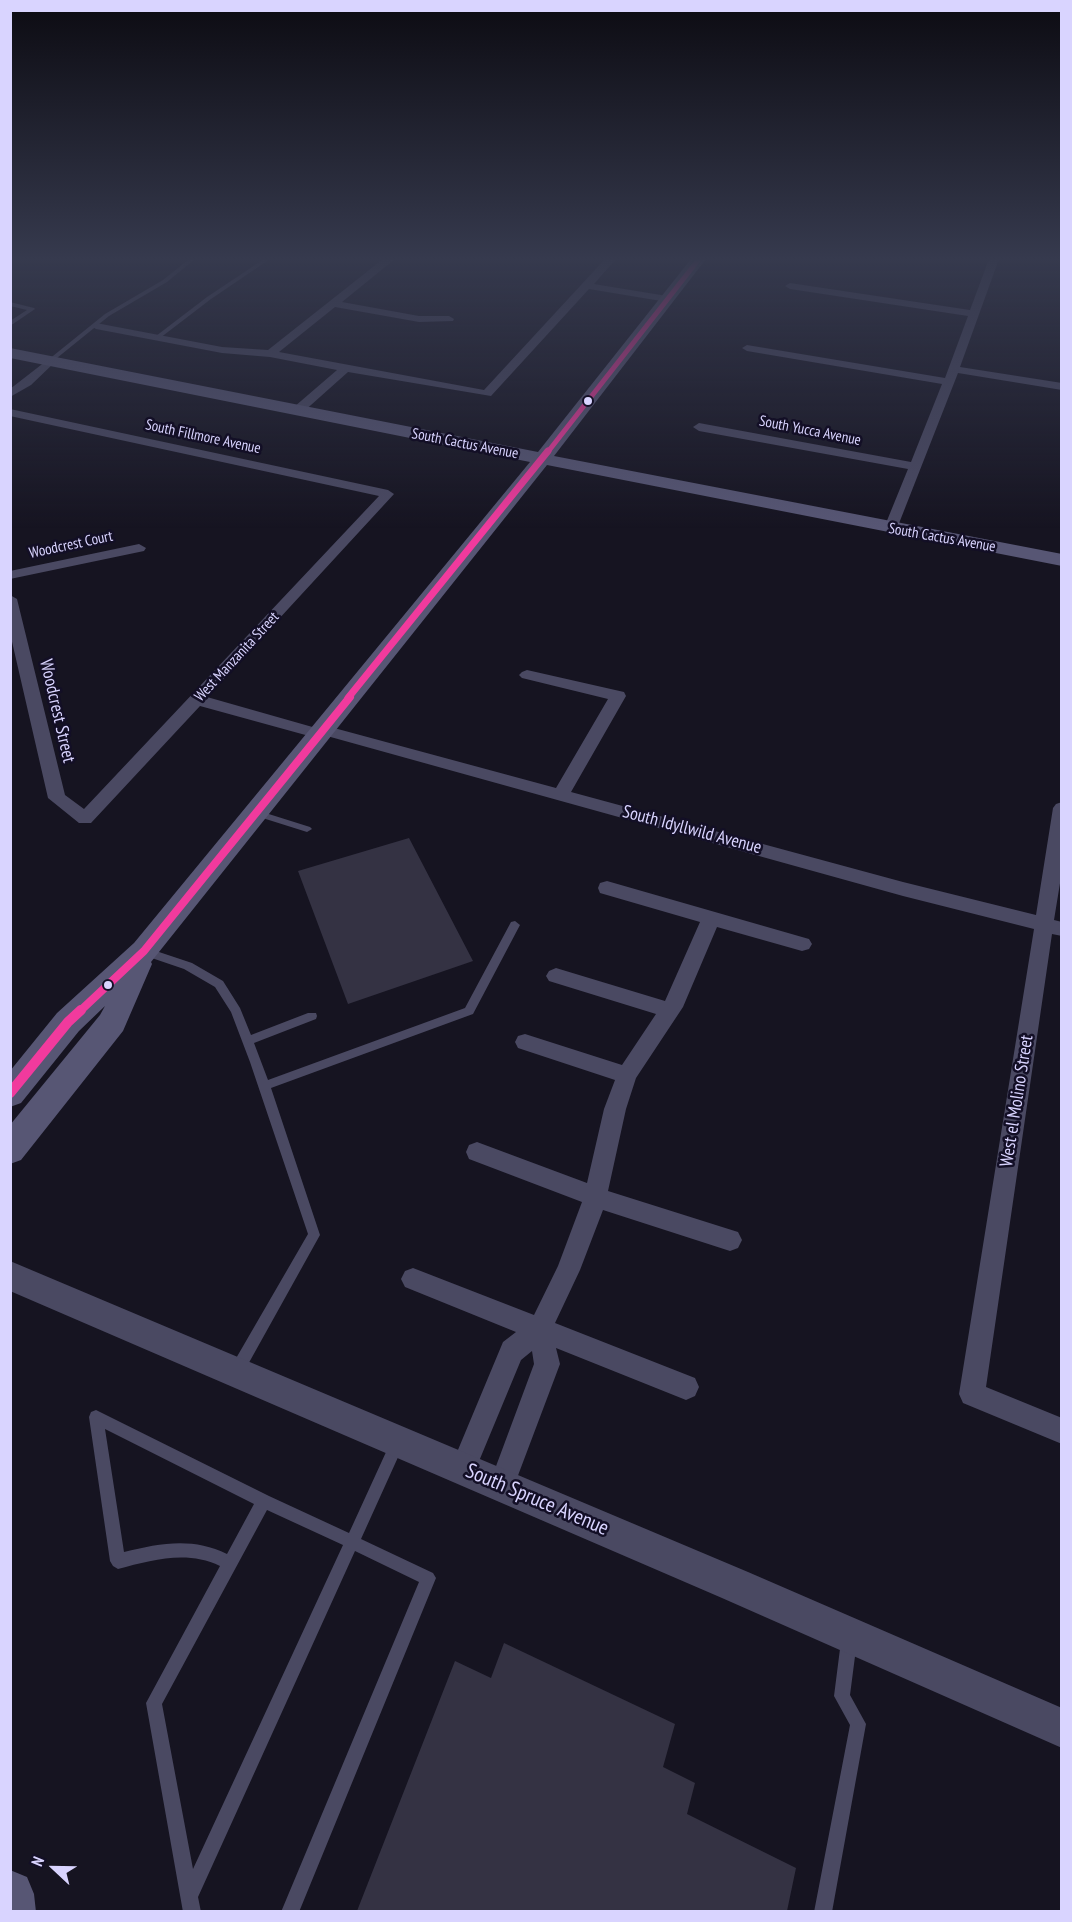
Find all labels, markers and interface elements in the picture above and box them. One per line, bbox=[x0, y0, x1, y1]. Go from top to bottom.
unlabelled marker bbox=[582, 395, 594, 407]
street label: South Yucca Avenue bbox=[758, 412, 862, 450]
street label: South Fillmore Avenue bbox=[144, 416, 262, 458]
street label: South Cactus Avenue bbox=[410, 425, 520, 463]
street label: South Cactus Avenue bbox=[887, 520, 997, 556]
street label: Woodcrest Court bbox=[28, 527, 114, 563]
street label: West Manzanita Street bbox=[191, 609, 283, 705]
street label: Woodcrest Street bbox=[35, 657, 79, 765]
street label: South Idyllwild Avenue bbox=[620, 801, 764, 859]
unlabelled marker bbox=[102, 979, 114, 991]
street label: West el Molino Street bbox=[996, 1033, 1038, 1169]
street label: South Spruce Avenue bbox=[462, 1459, 612, 1541]
north arrow bbox=[24, 1838, 84, 1898]
text: N bbox=[26, 1854, 48, 1869]

